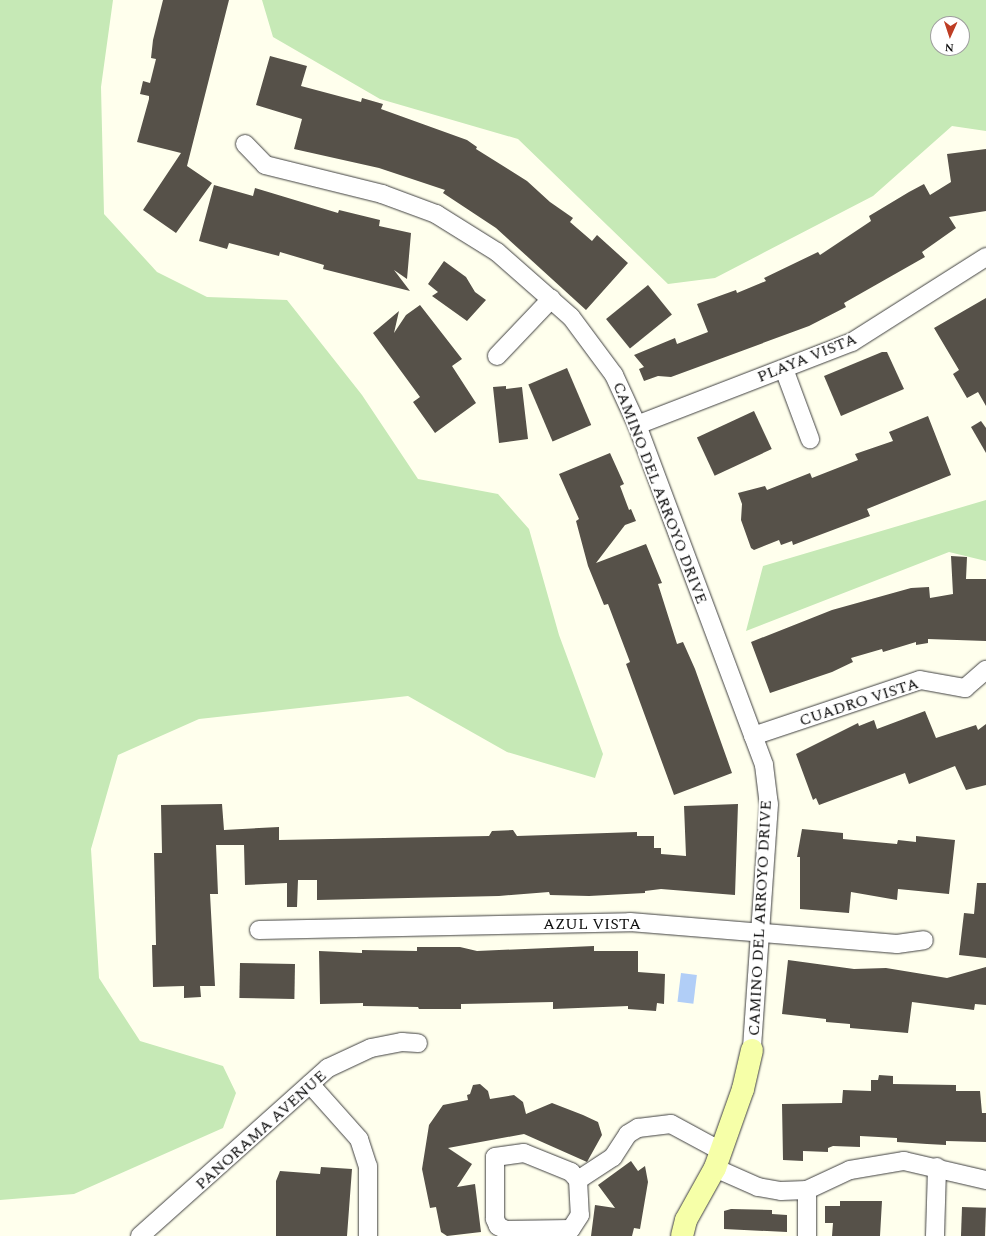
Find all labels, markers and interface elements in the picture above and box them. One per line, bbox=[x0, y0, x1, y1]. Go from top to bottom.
north arrow bbox=[930, 16, 970, 56]
text: N bbox=[944, 39, 954, 56]
street label: PLAYA VISTA bbox=[754, 329, 860, 387]
street label: CAMINO DEL ARROYO DRIVE bbox=[609, 379, 711, 607]
street label: CUADRO VISTA bbox=[797, 674, 921, 730]
street label: CAMINO DEL ARROYO DRIVE bbox=[744, 800, 776, 1036]
street label: AZUL VISTA bbox=[543, 914, 641, 934]
street label: PANORAMA AVENUE bbox=[192, 1066, 330, 1194]

